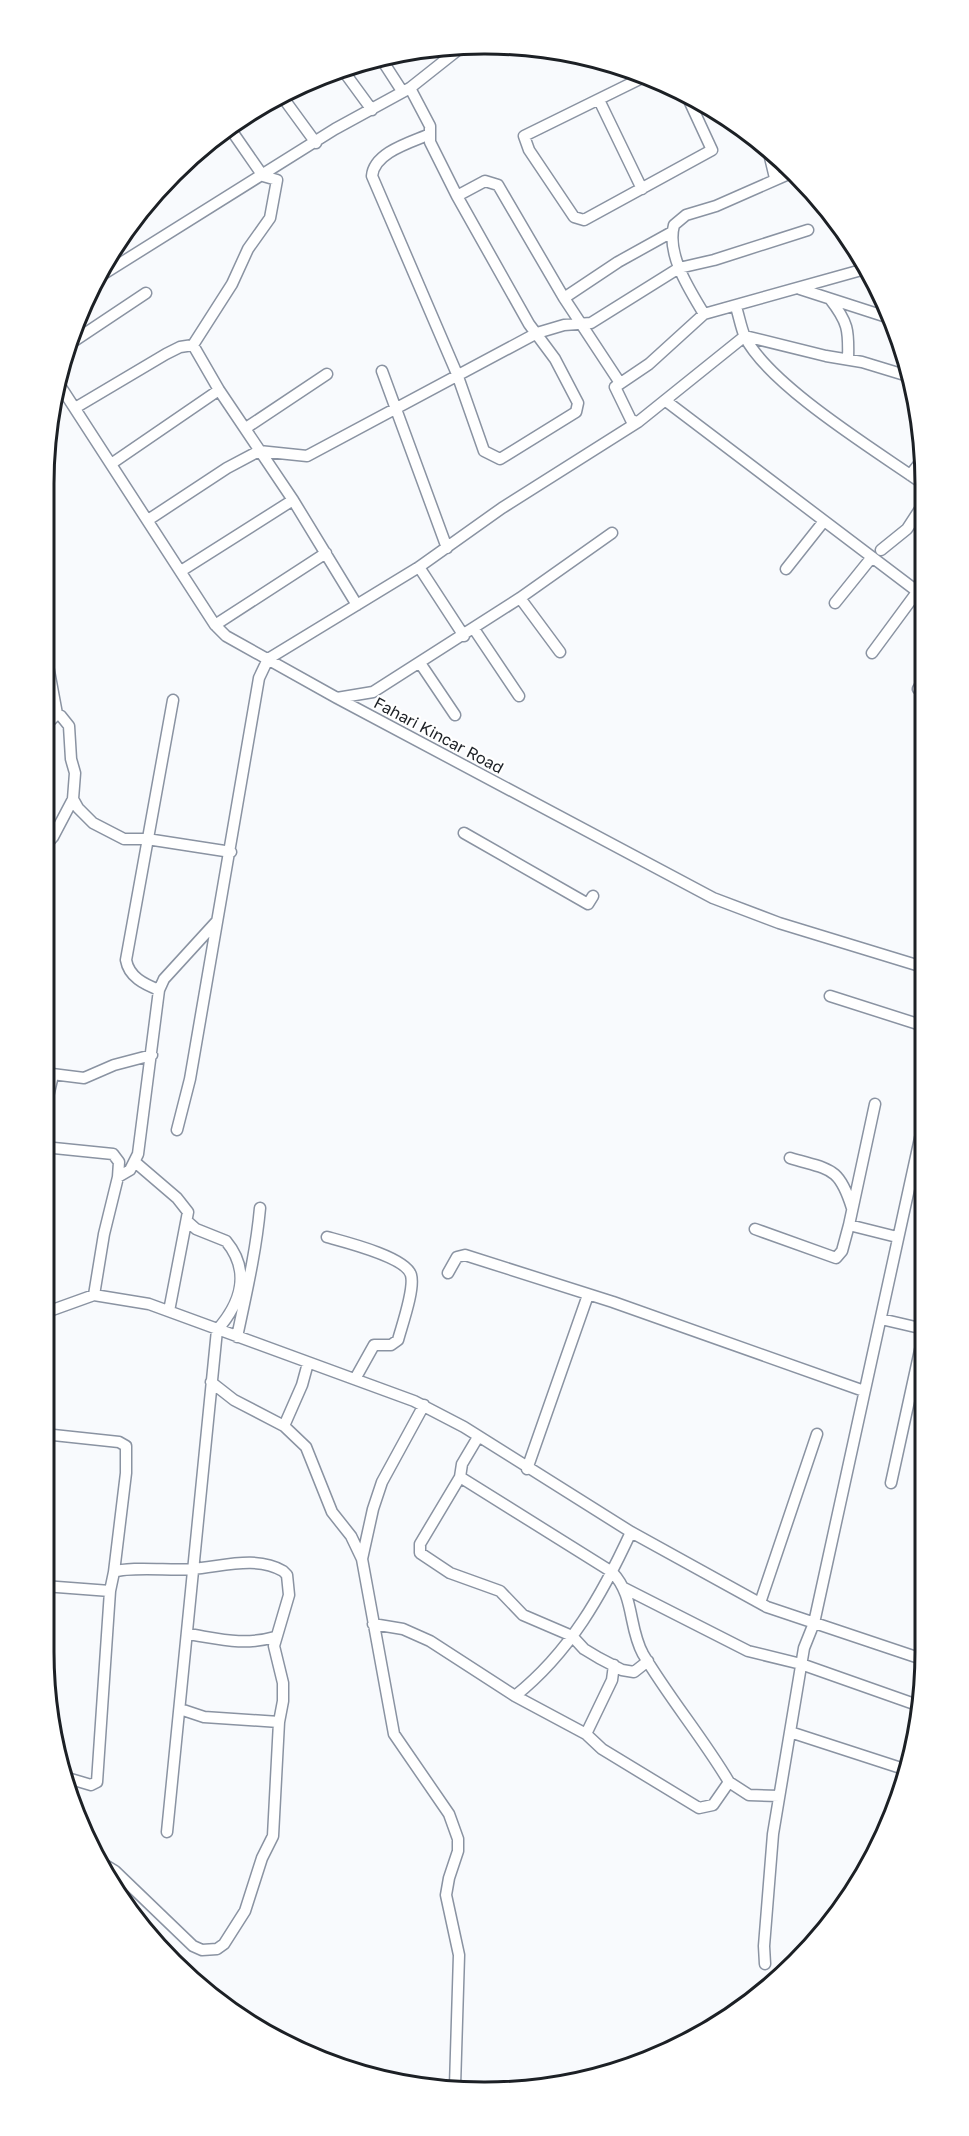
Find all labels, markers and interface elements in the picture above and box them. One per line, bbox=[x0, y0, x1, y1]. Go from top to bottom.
street label: Fahari Kincar Road bbox=[371, 692, 507, 778]

